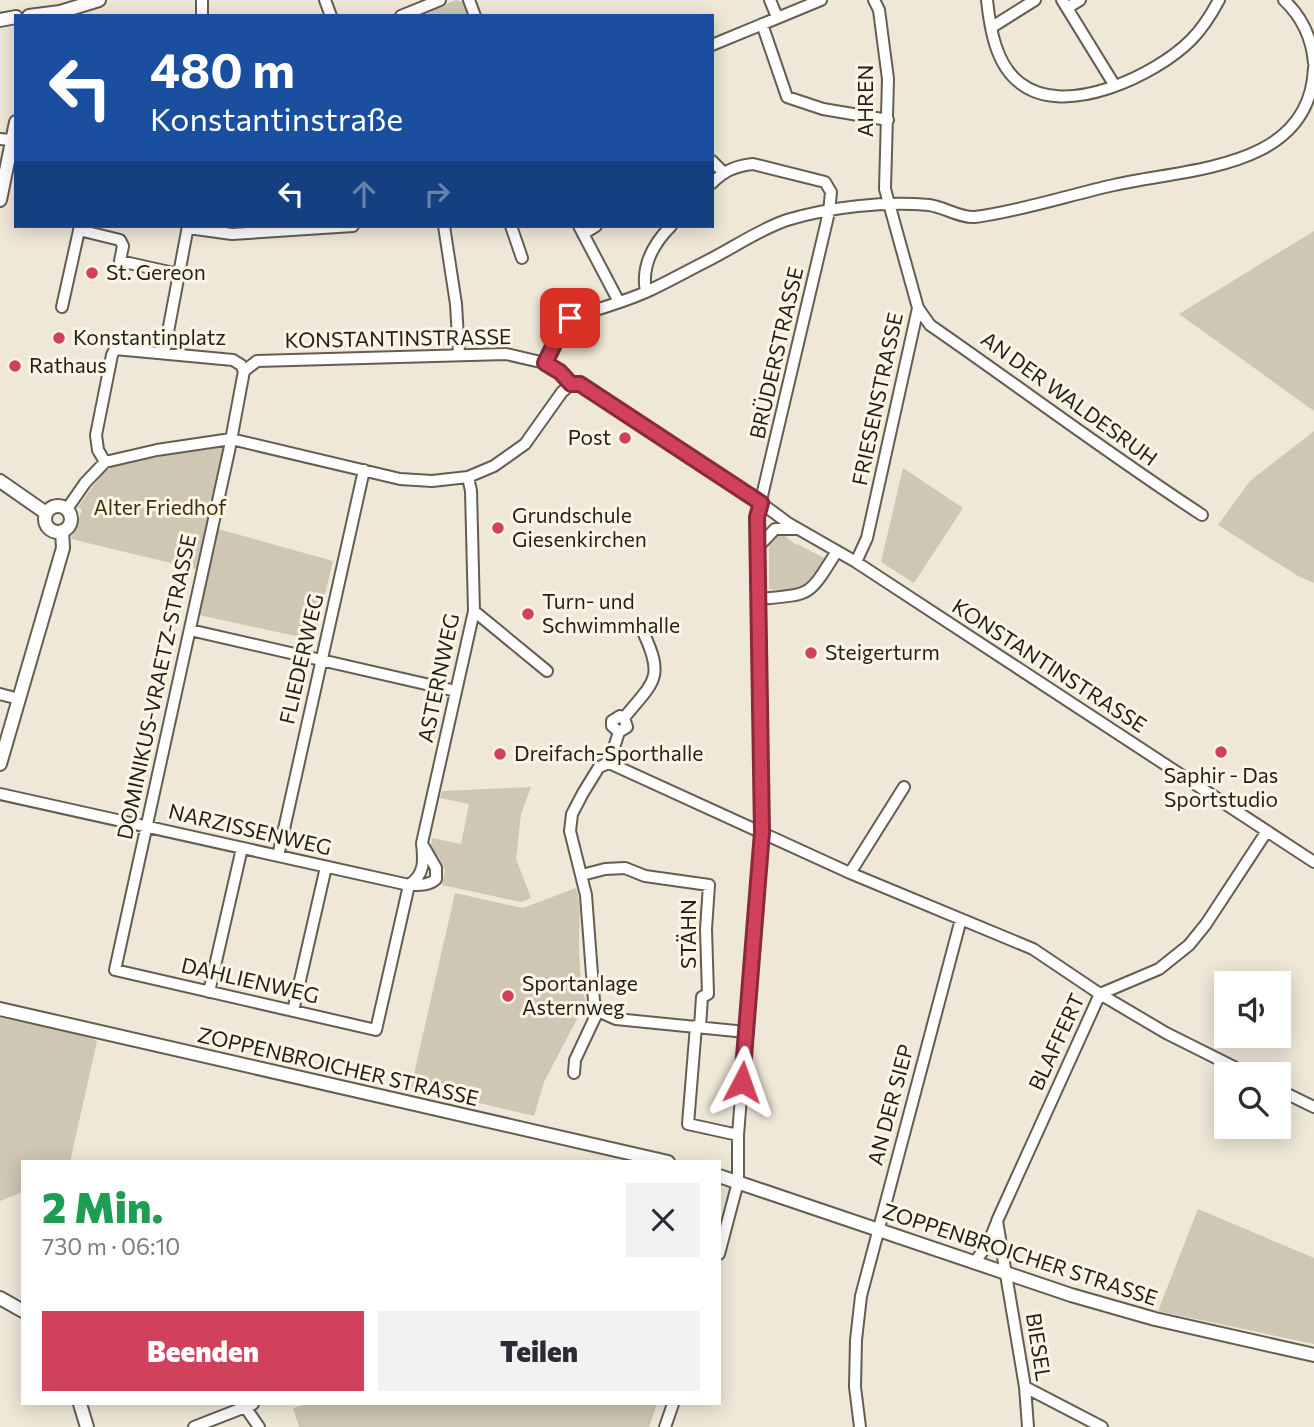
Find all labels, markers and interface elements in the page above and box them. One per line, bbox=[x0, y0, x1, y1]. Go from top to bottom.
text: 480 m bbox=[150, 38, 295, 98]
icon: left bbox=[35, 42, 126, 133]
street label: AHREN bbox=[852, 65, 877, 137]
text: Konstantinstraße bbox=[150, 98, 403, 138]
icon: left bbox=[272, 175, 310, 213]
icon: ahead bbox=[345, 175, 383, 213]
icon: right bbox=[418, 175, 456, 213]
place label: St. Gereon bbox=[106, 259, 206, 284]
street label: BRÜDERSTRASSE bbox=[744, 264, 807, 441]
marker: St. Gereon bbox=[84, 265, 100, 281]
pin bbox=[540, 288, 600, 348]
icon: arrive bbox=[551, 299, 589, 337]
street label: FRIESENSTRASSE bbox=[846, 310, 907, 487]
street label: KONSTANTINSTRASSE bbox=[284, 323, 512, 352]
place label: Konstantinplatz bbox=[73, 324, 226, 349]
street label: AN DER WALDESRUH bbox=[977, 325, 1163, 470]
marker: Konstantinplatz bbox=[51, 330, 67, 346]
place label: Rathaus bbox=[29, 352, 107, 377]
marker: Rathaus bbox=[7, 358, 23, 374]
place label: Post bbox=[568, 424, 611, 449]
marker: Post bbox=[617, 430, 633, 446]
park label: Alter Friedhof bbox=[93, 494, 227, 519]
place label: Grundschule Giesenkirchen bbox=[512, 502, 647, 551]
marker: Grundschule Giesenkirchen bbox=[490, 520, 506, 536]
street label: DOMINIKUS-VRAETZ-STRASSE bbox=[111, 532, 200, 842]
place label: Turn- und Schwimmhalle bbox=[542, 588, 680, 637]
street label: FLIEDERWEG bbox=[273, 591, 328, 726]
street label: KONSTANTINSTRASSE bbox=[948, 593, 1152, 737]
marker: Turn- und Schwimmhalle bbox=[520, 606, 536, 622]
street label: ASTERNWEG bbox=[412, 611, 463, 745]
place label: Steigerturm bbox=[825, 639, 940, 664]
marker: Steigerturm bbox=[803, 645, 819, 661]
place label: Dreifach-Sporthalle bbox=[514, 740, 703, 765]
marker: Saphir - Das Sportstudio bbox=[1213, 744, 1229, 760]
marker: Dreifach-Sporthalle bbox=[492, 746, 508, 762]
place label: Saphir - Das Sportstudio bbox=[1164, 762, 1278, 811]
street label: NARZISSENWEG bbox=[166, 798, 334, 859]
street label: STÄHN bbox=[675, 899, 700, 969]
street label: DAHLIENWEG bbox=[179, 952, 322, 1008]
place label: Sportanlage Asternweg bbox=[522, 970, 638, 1019]
map controls bbox=[1214, 971, 1291, 1139]
button: sound bbox=[1214, 971, 1291, 1048]
marker: Sportanlage Asternweg bbox=[500, 988, 516, 1004]
street label: BLAFFERT bbox=[1022, 989, 1089, 1094]
street label: ZOPPENBROICHER STRASSE bbox=[195, 1021, 481, 1110]
street label: AN DER SIEP bbox=[861, 1041, 918, 1168]
position arrow bbox=[705, 1045, 779, 1119]
button: search bbox=[1214, 1062, 1291, 1139]
text: 2 Min. bbox=[42, 1180, 163, 1232]
button: close bbox=[626, 1183, 700, 1257]
street label: ZOPPENBROICHER STRASSE bbox=[880, 1197, 1161, 1310]
text: 730 m · 06:10 bbox=[42, 1232, 180, 1260]
button: Beenden bbox=[42, 1311, 364, 1391]
button: Teilen bbox=[378, 1311, 700, 1391]
street label: BIESEL bbox=[1022, 1311, 1057, 1383]

